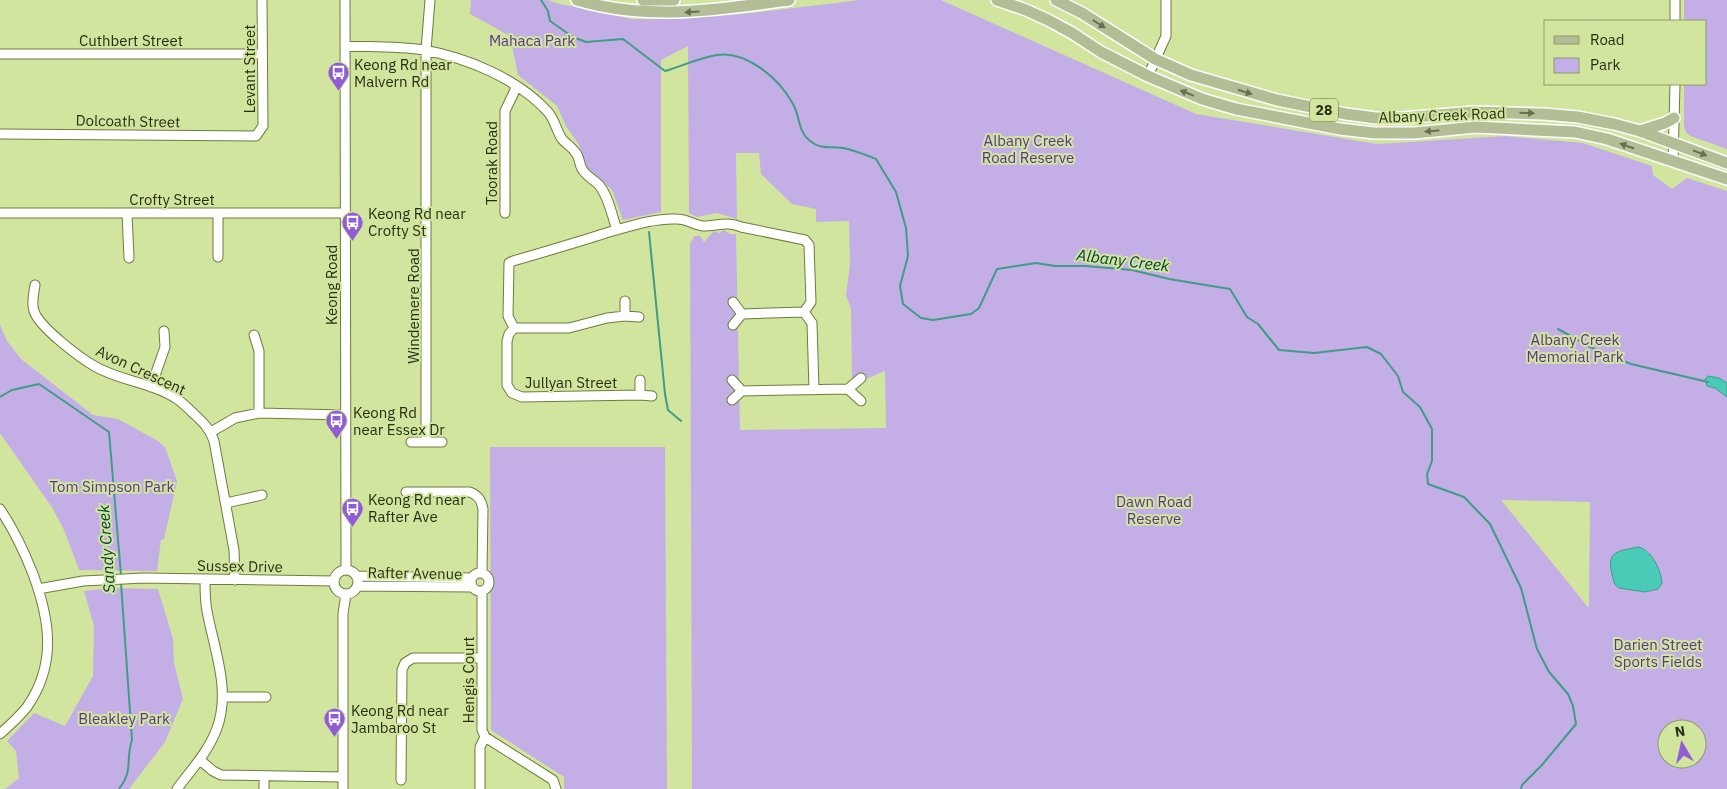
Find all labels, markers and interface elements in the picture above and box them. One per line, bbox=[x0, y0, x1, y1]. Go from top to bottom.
one-way arrow bbox=[684, 9, 700, 17]
one-way arrow bbox=[1092, 19, 1106, 28]
legend bbox=[1544, 20, 1707, 85]
street label: Levant Street bbox=[240, 24, 259, 114]
text: Road bbox=[1590, 30, 1625, 49]
street label: Cuthbert Street bbox=[79, 31, 183, 50]
park label: Mahaca Park bbox=[489, 31, 575, 50]
place label: Keong Rd near Malvern Rd bbox=[354, 55, 452, 91]
text: Park bbox=[1590, 55, 1620, 74]
bus stop icon: Keong Rd near Malvern Rd bbox=[326, 61, 350, 92]
one-way arrow bbox=[1238, 88, 1253, 96]
one-way arrow bbox=[1179, 89, 1194, 97]
road number: 28 bbox=[1310, 98, 1338, 122]
street label: Albany Creek Road bbox=[1378, 103, 1506, 127]
one-way arrow bbox=[1520, 109, 1536, 117]
street label: Dolcoath Street bbox=[75, 111, 181, 131]
street label: Toorak Road bbox=[482, 121, 501, 205]
one-way arrow bbox=[1424, 127, 1440, 135]
park label: Albany Creek Road Reserve bbox=[982, 131, 1074, 167]
one-way arrow bbox=[1619, 142, 1634, 150]
one-way arrow bbox=[1693, 149, 1707, 157]
street label: Crofty Street bbox=[129, 190, 215, 209]
place label: Keong Rd near Crofty St bbox=[368, 204, 466, 240]
bus stop icon: Keong Rd near Crofty St bbox=[340, 210, 364, 241]
water label: Albany Creek bbox=[1075, 244, 1171, 276]
street label: Keong Road bbox=[322, 245, 341, 325]
street label: Windemere Road bbox=[404, 248, 423, 364]
park label: Albany Creek Memorial Park bbox=[1526, 330, 1624, 366]
street label: Avon Crescent bbox=[93, 341, 189, 399]
street label: Jullyan Street bbox=[525, 373, 617, 392]
place label: Keong Rd near Essex Dr bbox=[353, 403, 445, 439]
bus stop icon: Keong Rd near Essex Dr bbox=[325, 409, 349, 440]
park label: Tom Simpson Park bbox=[49, 477, 175, 496]
place label: Keong Rd near Rafter Ave bbox=[368, 490, 466, 526]
park label: Dawn Road Reserve bbox=[1116, 492, 1192, 528]
bus stop icon: Keong Rd near Rafter Ave bbox=[340, 496, 364, 527]
water label: Sandy Creek bbox=[93, 504, 119, 594]
street label: Sussex Drive bbox=[197, 556, 283, 576]
street label: Rafter Avenue bbox=[367, 563, 463, 583]
park label: Darien Street Sports Fields bbox=[1614, 635, 1702, 671]
street label: Hengis Court bbox=[459, 637, 478, 723]
place label: Keong Rd near Jambaroo St bbox=[351, 701, 449, 737]
bus stop icon: Keong Rd near Jambaroo St bbox=[323, 707, 347, 738]
park label: Bleakley Park bbox=[78, 709, 170, 728]
north arrow bbox=[1657, 719, 1707, 769]
text: N bbox=[1674, 721, 1686, 741]

